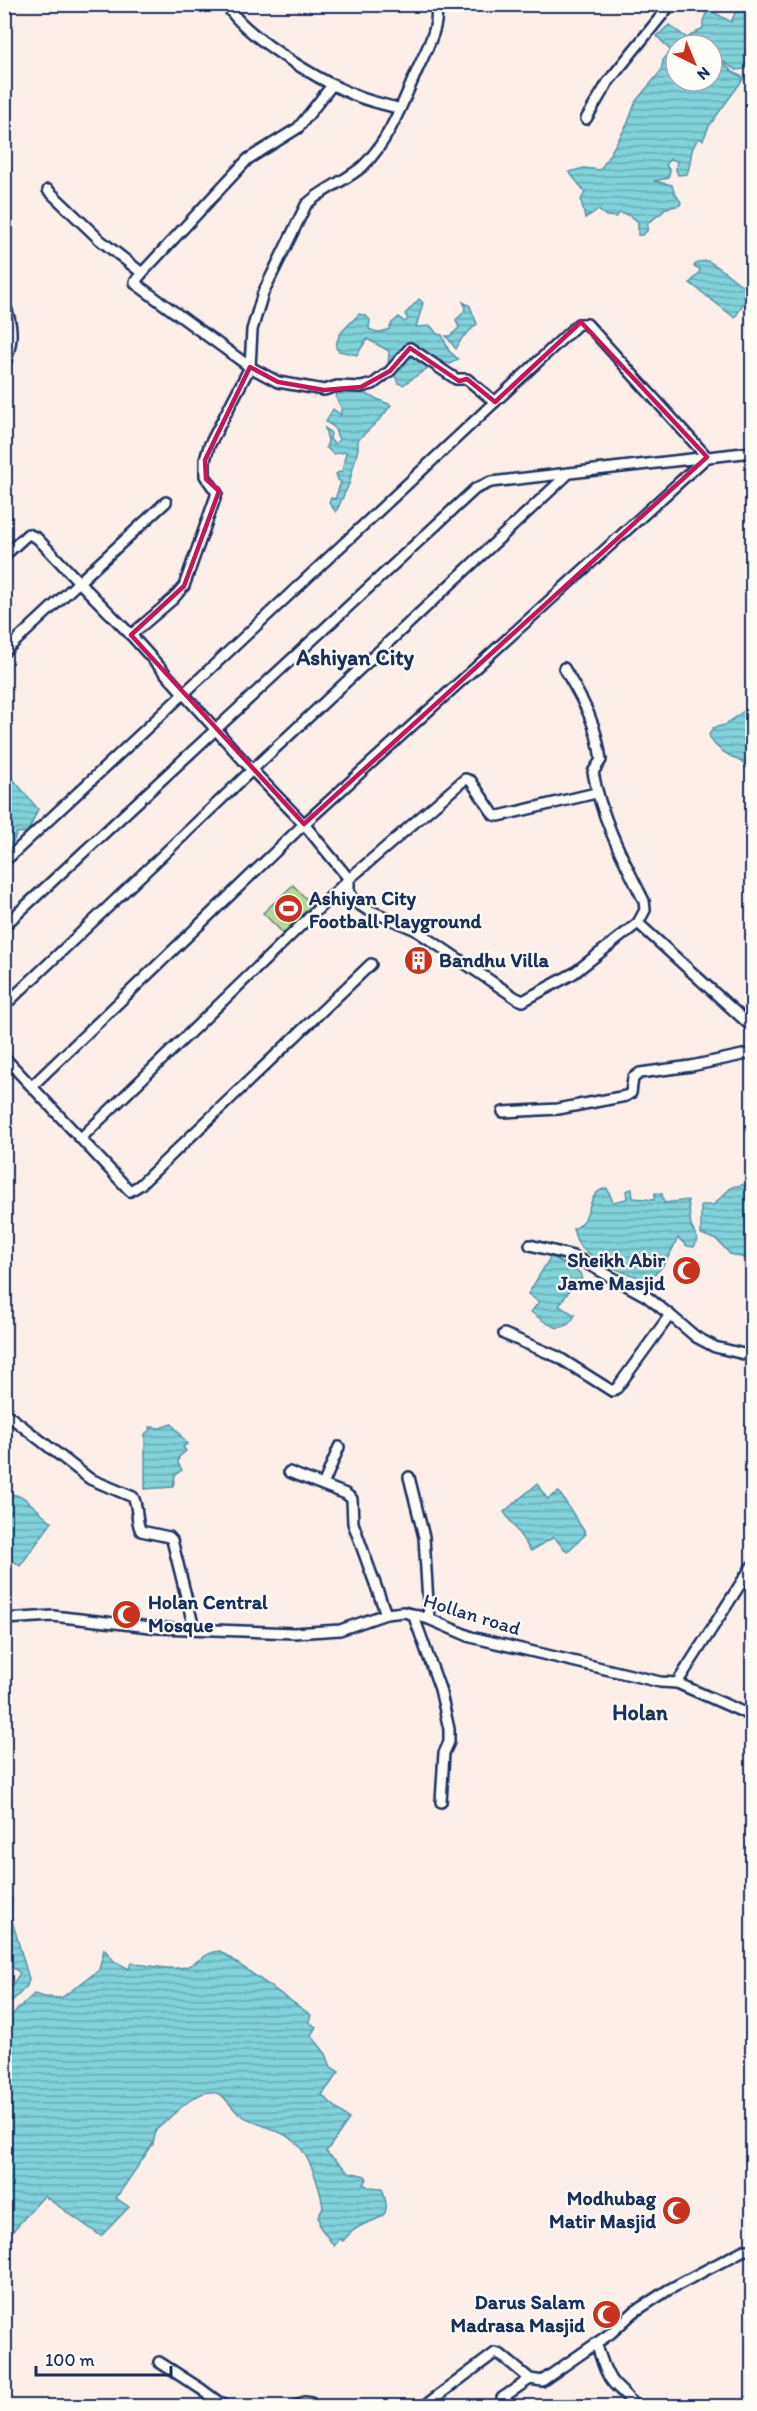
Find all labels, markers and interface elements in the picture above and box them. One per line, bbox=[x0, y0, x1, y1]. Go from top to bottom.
north arrow bbox=[664, 33, 724, 93]
text: N bbox=[693, 63, 714, 84]
district label: Ashiyan City bbox=[295, 644, 414, 671]
place label: Ashiyan City Football Playground bbox=[308, 886, 483, 934]
sports icon: Ashiyan City Football Playground bbox=[272, 893, 304, 925]
building icon: Bandhu Villa bbox=[402, 944, 434, 976]
place label: Bandhu Villa bbox=[439, 948, 550, 972]
place label: Sheikh Abir Jame Masjid bbox=[557, 1248, 666, 1296]
mosque icon: Sheikh Abir Jame Masjid bbox=[670, 1255, 702, 1287]
street label: Hollan road bbox=[421, 1588, 524, 1640]
place label: Holan Central Mosque bbox=[148, 1590, 268, 1638]
mosque icon: Holan Central Mosque bbox=[111, 1598, 143, 1630]
district label: Holan bbox=[612, 1699, 668, 1726]
place label: Modhubag Matir Masjid bbox=[549, 2186, 657, 2234]
mosque icon: Modhubag Matir Masjid bbox=[661, 2194, 693, 2226]
place label: Darus Salam Madrasa Masjid bbox=[451, 2290, 585, 2338]
mosque icon: Darus Salam Madrasa Masjid bbox=[590, 2298, 622, 2330]
scale bar bbox=[36, 2339, 171, 2377]
text: 100 m bbox=[45, 2349, 95, 2371]

